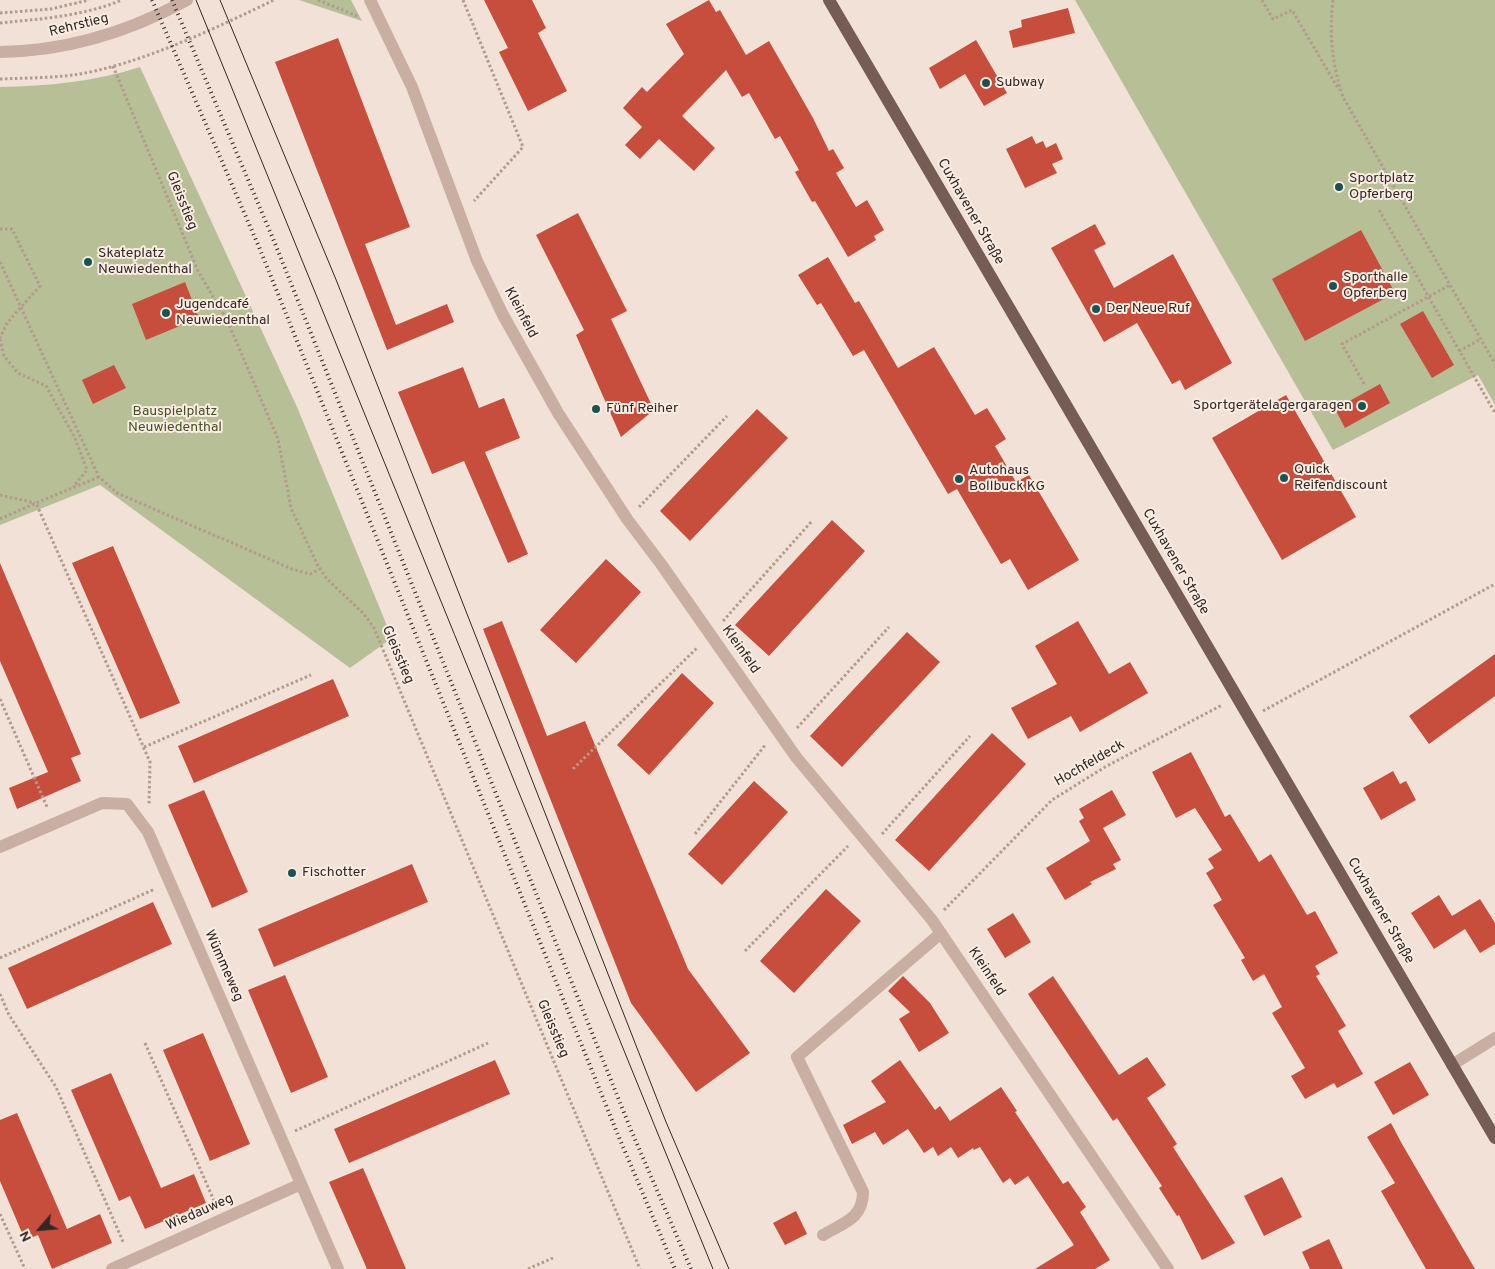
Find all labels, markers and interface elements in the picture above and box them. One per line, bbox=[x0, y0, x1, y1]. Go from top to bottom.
street label: Rehrstieg bbox=[48, 11, 110, 41]
place label: Subway bbox=[996, 75, 1045, 91]
marker: Subway bbox=[980, 77, 992, 89]
street label: Cuxhavener Straße bbox=[933, 156, 1007, 268]
street label: Gleisstieg bbox=[162, 169, 200, 233]
place label: Sportplatz Opferberg bbox=[1349, 171, 1415, 203]
marker: Sportplatz Opferberg bbox=[1333, 181, 1345, 193]
place label: Skateplatz Neuwiedenthal bbox=[98, 246, 192, 278]
marker: Skateplatz Neuwiedenthal bbox=[82, 256, 94, 268]
place label: Sporthalle Opferberg bbox=[1343, 270, 1408, 302]
marker: Sporthalle Opferberg bbox=[1327, 280, 1339, 292]
street label: Kleinfeld bbox=[500, 285, 540, 341]
place label: Jugendcafé Neuwiedenthal bbox=[176, 297, 270, 330]
place label: Der Neue Ruf bbox=[1106, 301, 1190, 317]
marker: Der Neue Ruf bbox=[1090, 303, 1102, 315]
marker: Jugendcafé Neuwiedenthal bbox=[160, 307, 172, 319]
place label: Sportgerätelagergaragen bbox=[1193, 398, 1352, 414]
marker: Sportgerätelagergaragen bbox=[1356, 400, 1368, 412]
place label: Fünf Reiher bbox=[606, 401, 678, 417]
marker: Fünf Reiher bbox=[590, 403, 602, 415]
park label: Bauspielplatz Neuwiedenthal bbox=[128, 404, 222, 437]
place label: Quick Reifendiscount bbox=[1294, 462, 1388, 494]
place label: Autohaus Bollbuck KG bbox=[969, 463, 1045, 496]
marker: Quick Reifendiscount bbox=[1278, 472, 1290, 484]
marker: Autohaus Bollbuck KG bbox=[953, 473, 965, 485]
street label: Cuxhavener Straße bbox=[1138, 506, 1212, 618]
street label: Gleisstieg bbox=[377, 623, 417, 687]
street label: Kleinfeld bbox=[717, 623, 763, 677]
street label: Hochfeldeck bbox=[1052, 737, 1128, 791]
street label: Cuxhavener Straße bbox=[1343, 855, 1417, 967]
place label: Fischotter bbox=[302, 865, 366, 881]
marker: Fischotter bbox=[286, 867, 298, 879]
street label: Wümmeweg bbox=[200, 928, 246, 1004]
street label: Kleinfeld bbox=[964, 944, 1008, 1000]
street label: Gleisstieg bbox=[532, 997, 572, 1061]
street label: Wiedauweg bbox=[164, 1191, 236, 1235]
north arrow bbox=[15, 1204, 65, 1254]
text: N bbox=[16, 1228, 36, 1244]

